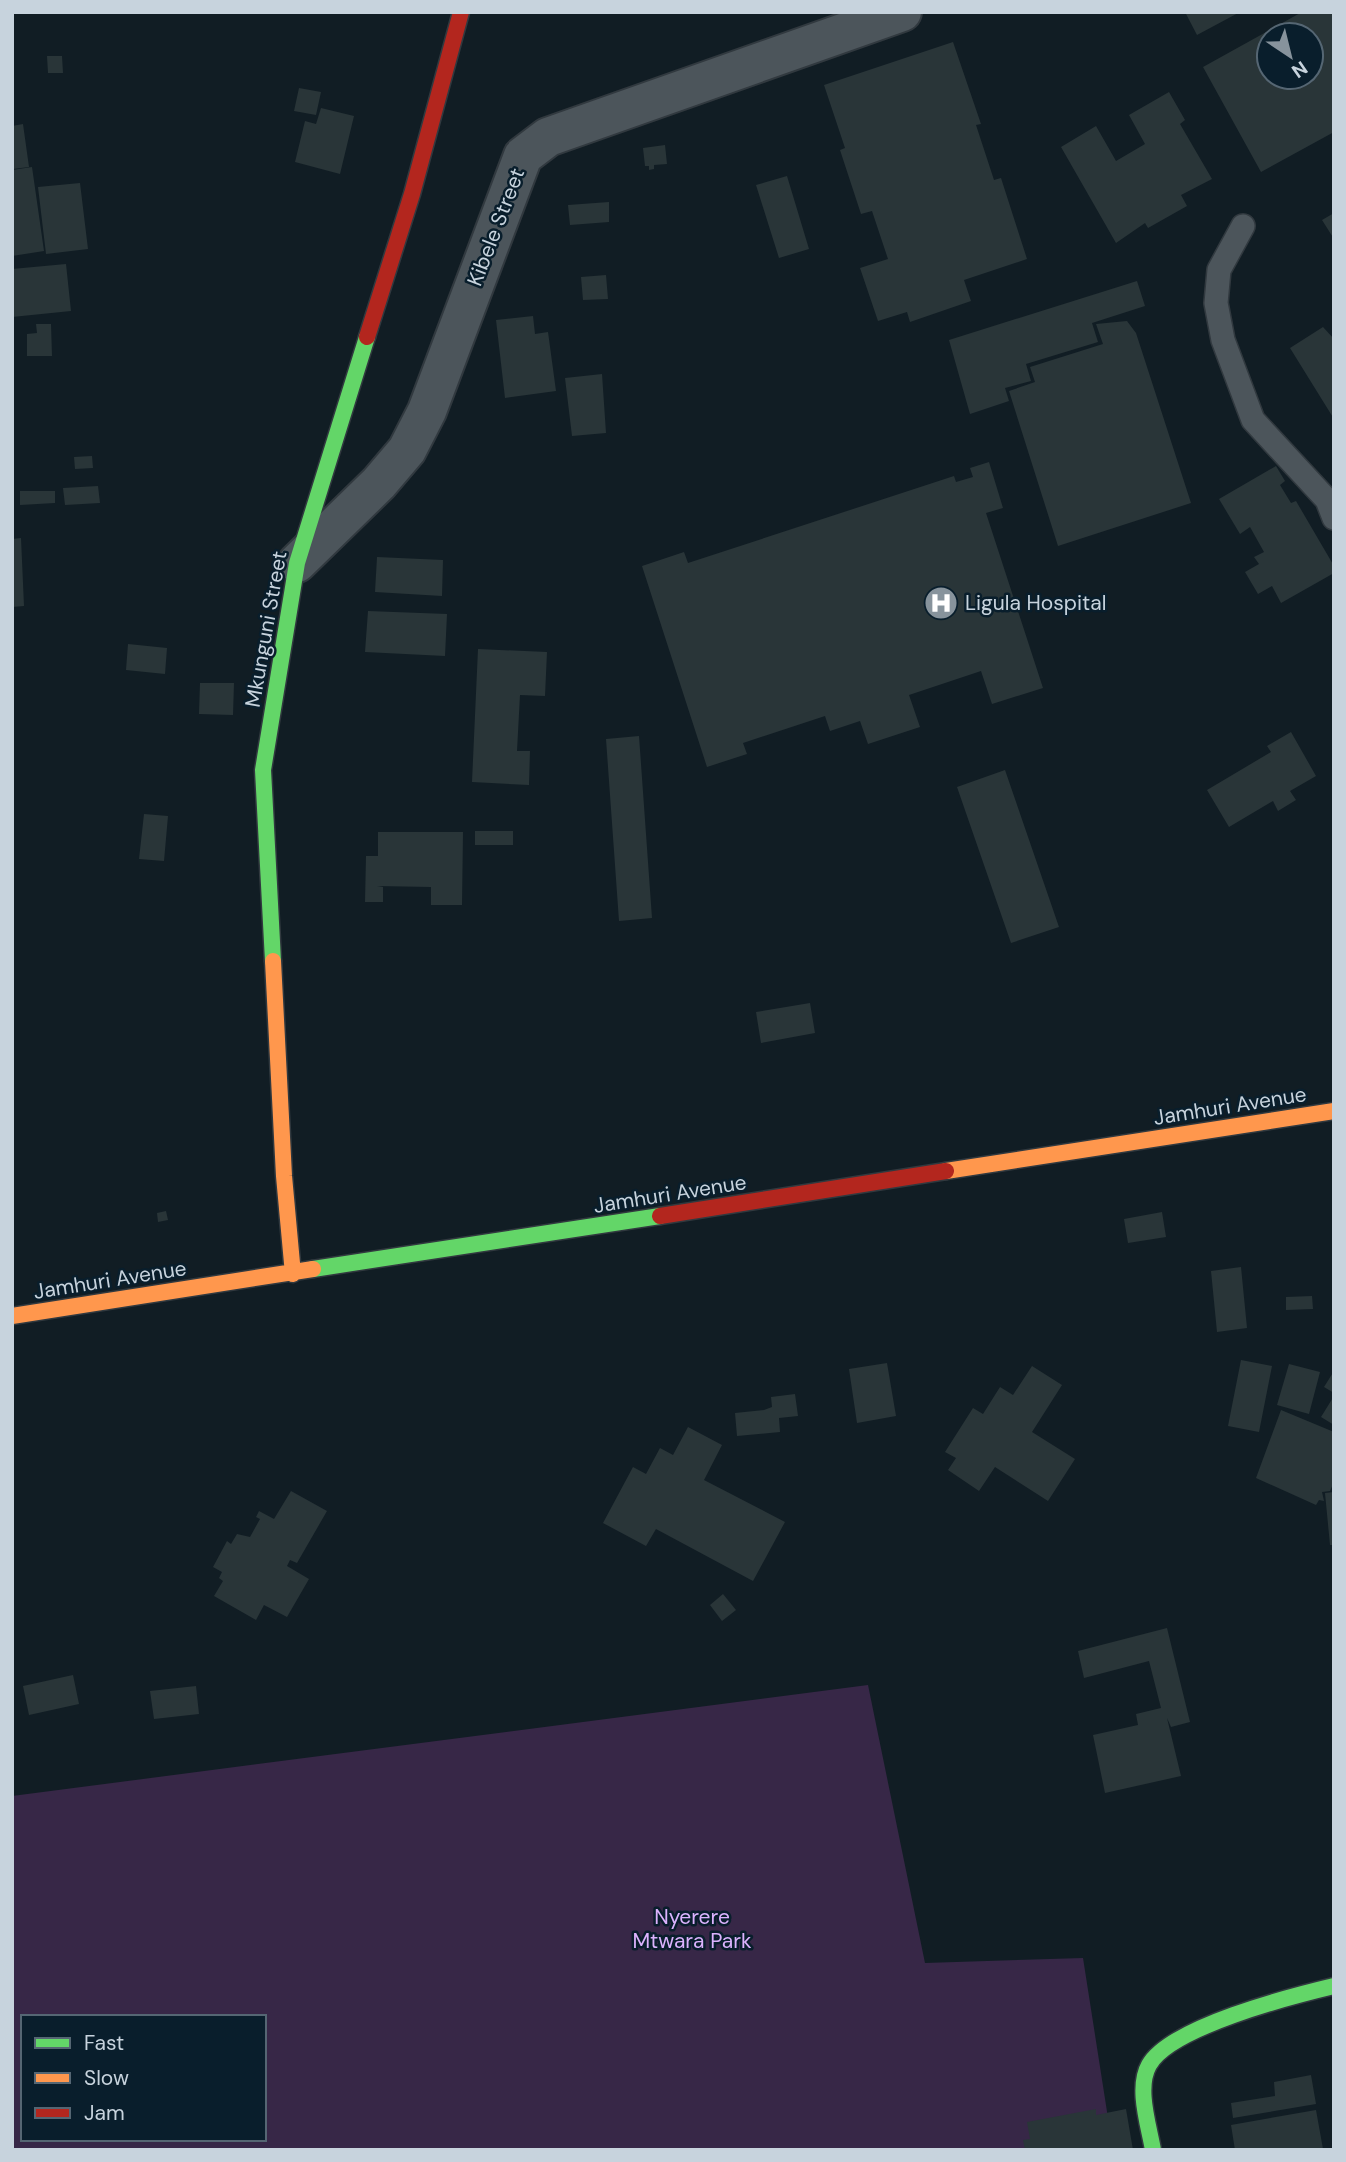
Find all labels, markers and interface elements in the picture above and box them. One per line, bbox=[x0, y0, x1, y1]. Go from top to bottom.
north arrow bbox=[1255, 21, 1325, 91]
text: N bbox=[1287, 55, 1312, 84]
street label: Kibele Street bbox=[461, 164, 531, 290]
street label: Mkunguni Street bbox=[238, 549, 294, 709]
hospital icon: Ligula Hospital bbox=[922, 584, 960, 622]
place label: Ligula Hospital bbox=[965, 589, 1106, 617]
street label: Jamhuri Avenue bbox=[1151, 1080, 1309, 1132]
street label: Jamhuri Avenue bbox=[591, 1168, 749, 1220]
street label: Jamhuri Avenue bbox=[31, 1254, 189, 1306]
park label: Nyerere Mtwara Park bbox=[632, 1903, 752, 1955]
legend bbox=[21, 2015, 266, 2141]
text: Fast bbox=[84, 2029, 124, 2057]
text: Slow bbox=[84, 2064, 129, 2092]
text: Jam bbox=[84, 2099, 125, 2127]

